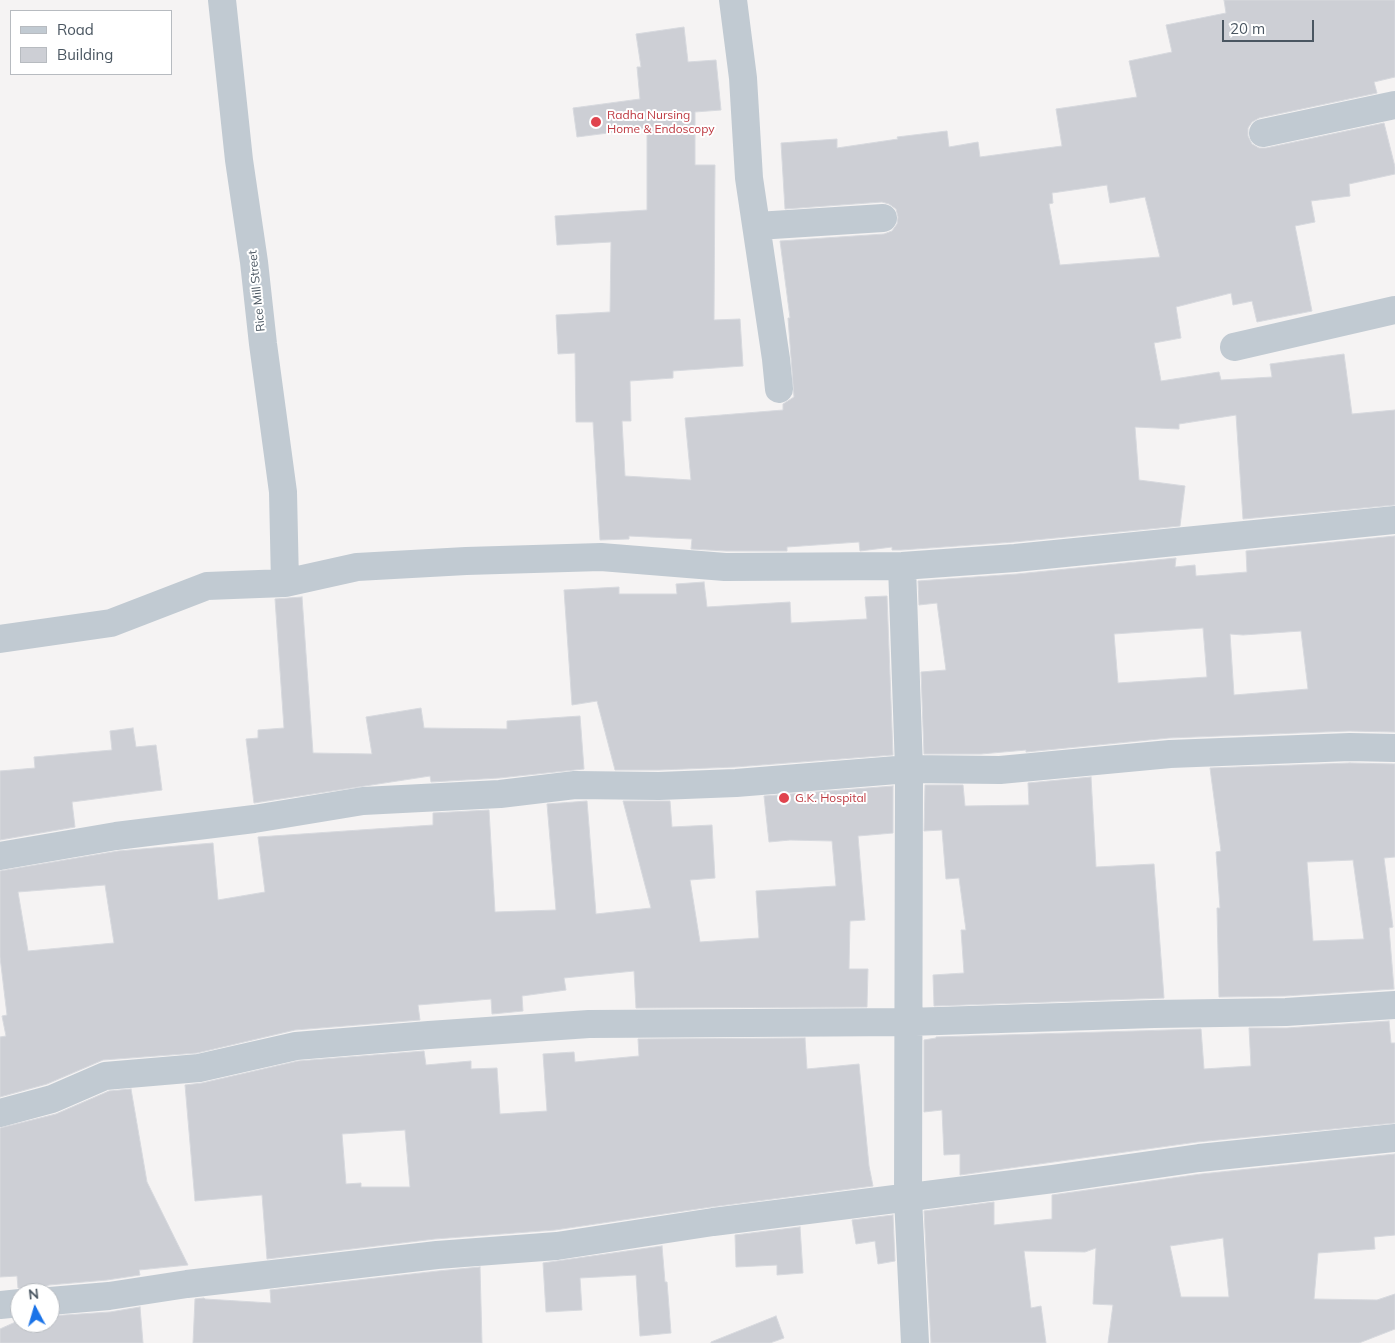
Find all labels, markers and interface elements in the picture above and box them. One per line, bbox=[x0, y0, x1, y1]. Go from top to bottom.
legend bbox=[10, 10, 172, 75]
scale bar bbox=[1225, 10, 1318, 42]
text: 20 m bbox=[1230, 19, 1265, 38]
text: Road bbox=[57, 20, 94, 39]
text: Building bbox=[57, 45, 113, 64]
place label: Radha Nursing Home & Endoscopy bbox=[607, 108, 715, 136]
marker: Radha Nursing Home & Endoscopy bbox=[589, 115, 603, 129]
street label: Rice Mill Street bbox=[246, 250, 268, 332]
marker: G.K. Hospital bbox=[777, 791, 791, 805]
place label: G.K. Hospital bbox=[795, 791, 866, 805]
north arrow bbox=[10, 1283, 60, 1333]
text: N bbox=[27, 1285, 40, 1304]

